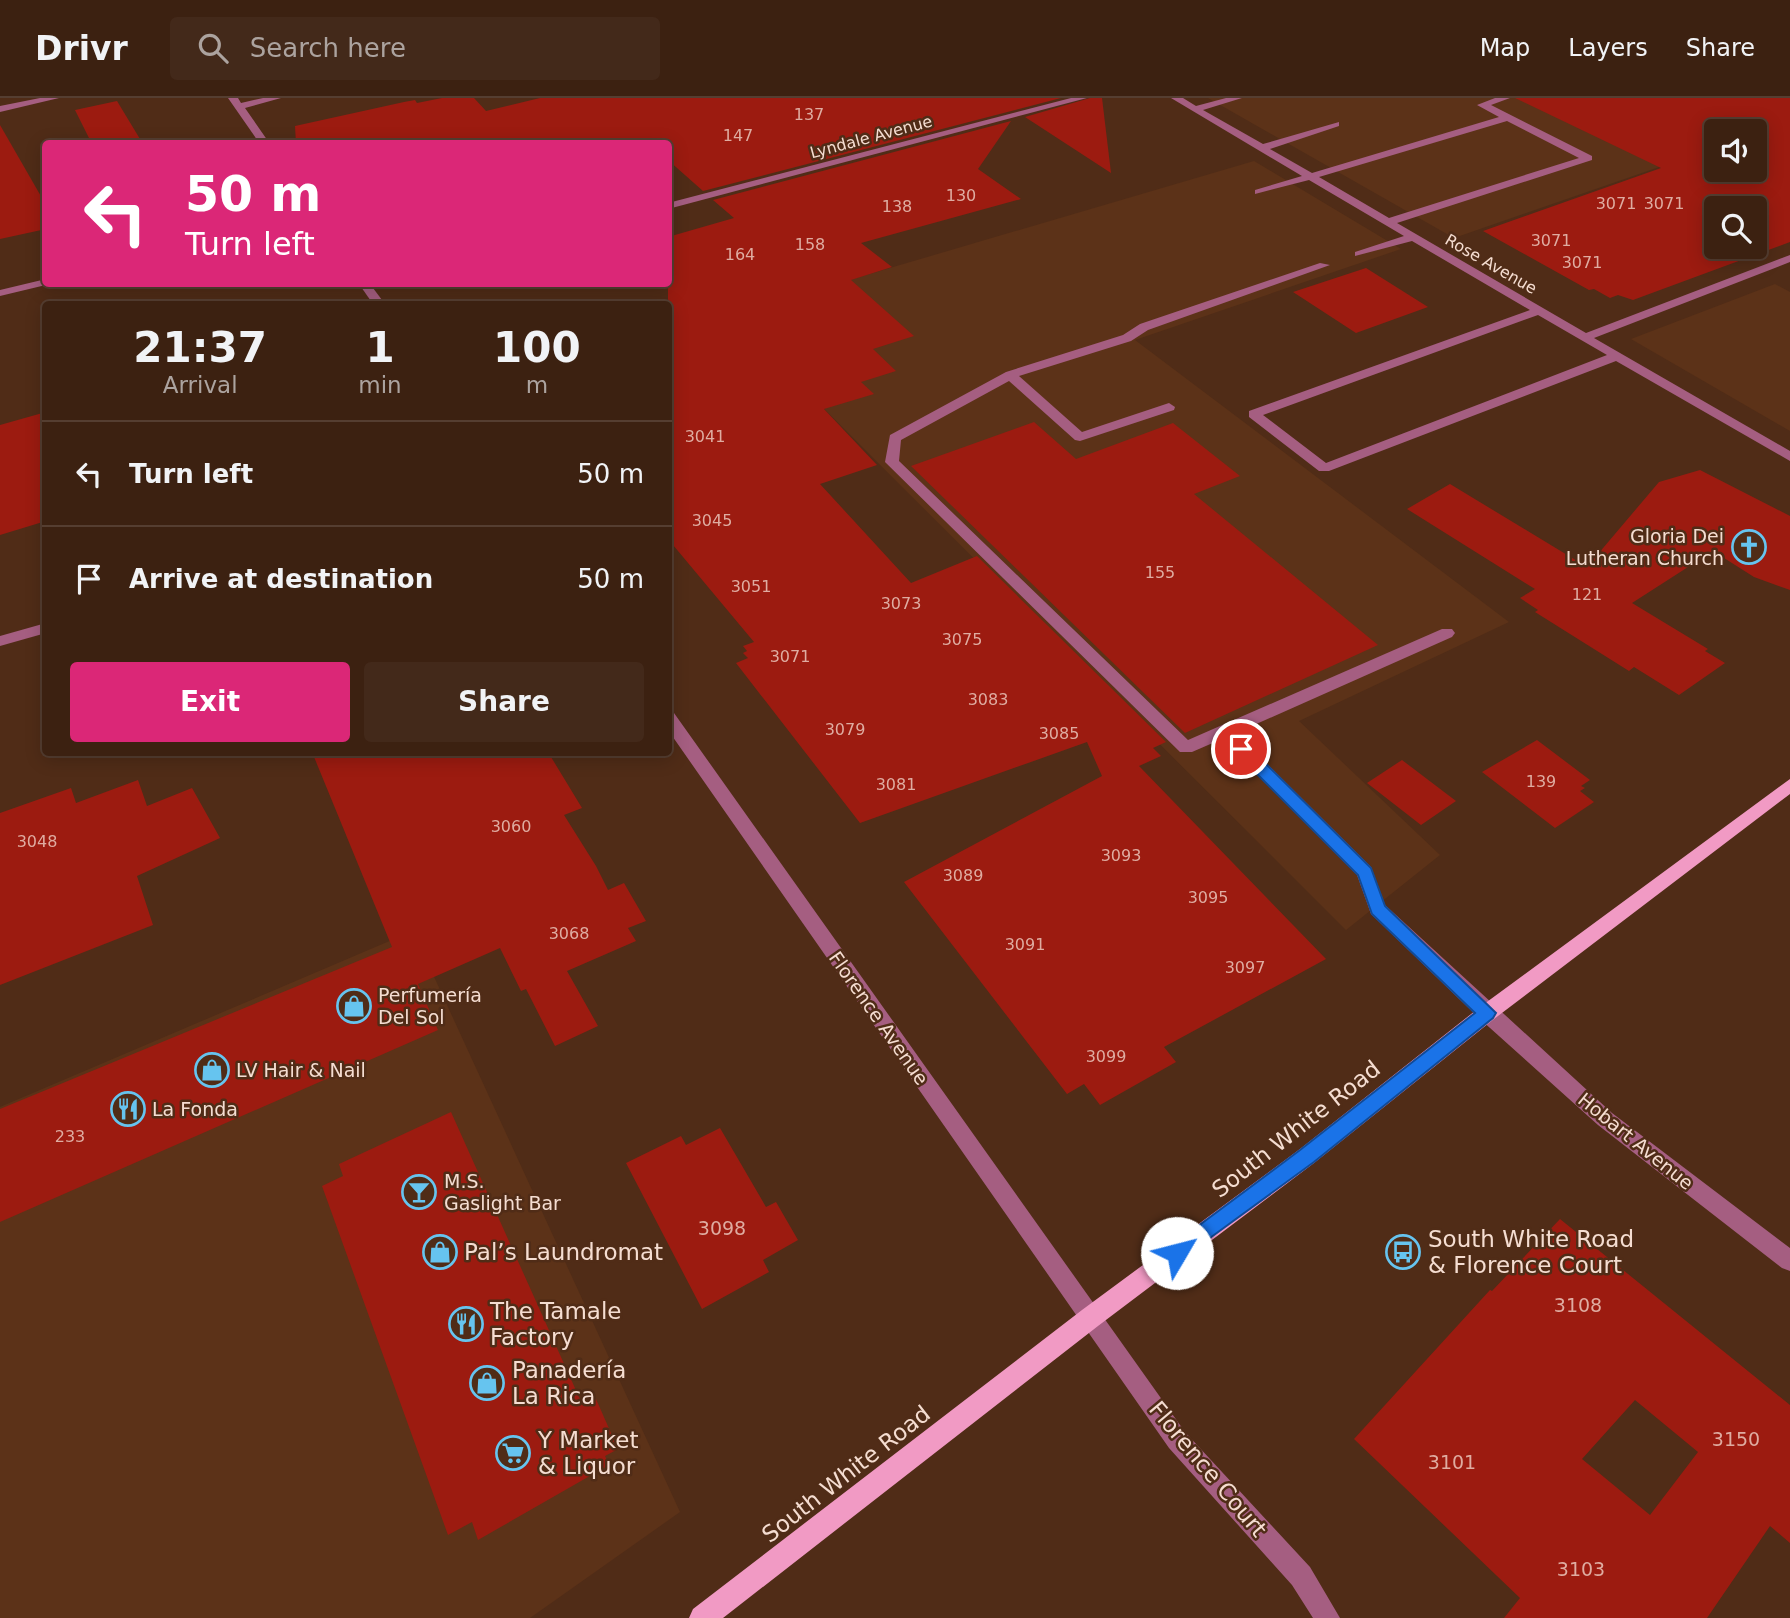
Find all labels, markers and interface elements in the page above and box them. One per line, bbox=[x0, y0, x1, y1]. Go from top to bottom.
search box bbox=[170, 17, 660, 80]
text: Drivr bbox=[35, 29, 128, 68]
icon: search bbox=[194, 29, 232, 67]
text: Search here bbox=[250, 33, 406, 63]
text: Map bbox=[1480, 34, 1530, 62]
text: Layers bbox=[1568, 34, 1648, 62]
text: Share bbox=[1686, 34, 1755, 62]
house number: 137 bbox=[794, 105, 824, 124]
street label: Lyndale Avenue bbox=[808, 112, 934, 162]
map controls bbox=[1704, 119, 1767, 259]
button: sound bbox=[1704, 119, 1767, 182]
house number: 147 bbox=[723, 126, 753, 145]
text: 50 m bbox=[185, 166, 321, 223]
icon: left bbox=[70, 168, 161, 259]
house number: 130 bbox=[946, 186, 976, 205]
house number: 3071 bbox=[1596, 194, 1636, 213]
house number: 3071 bbox=[1644, 194, 1684, 213]
button: search bbox=[1704, 196, 1767, 259]
house number: 138 bbox=[882, 197, 912, 216]
text: Turn left bbox=[185, 225, 315, 263]
street label: Rose Avenue bbox=[1442, 230, 1540, 298]
house number: 3071 bbox=[1531, 231, 1571, 250]
house number: 158 bbox=[795, 235, 825, 254]
house number: 164 bbox=[725, 245, 755, 264]
house number: 3071 bbox=[1562, 253, 1602, 272]
text: 21:37 bbox=[133, 323, 267, 372]
text: 1 bbox=[365, 323, 395, 372]
text: 100 bbox=[493, 323, 581, 372]
text: Arrival bbox=[163, 372, 238, 398]
text: min bbox=[358, 372, 402, 398]
text: m bbox=[526, 372, 548, 398]
house number: 3041 bbox=[685, 427, 725, 446]
icon: left bbox=[70, 455, 108, 493]
text: Turn left bbox=[129, 459, 253, 489]
text: 50 m bbox=[577, 459, 644, 489]
house number: 3045 bbox=[692, 511, 732, 530]
place label: Gloria Dei Lutheran Church bbox=[1566, 525, 1724, 569]
church icon: Gloria Dei Lutheran Church bbox=[1730, 528, 1768, 566]
icon: arrive bbox=[70, 560, 108, 598]
house number: 155 bbox=[1145, 563, 1175, 582]
text: Arrive at destination bbox=[129, 564, 433, 594]
text: 50 m bbox=[577, 564, 644, 594]
house number: 3051 bbox=[731, 577, 771, 596]
house number: 121 bbox=[1572, 585, 1602, 604]
house number: 3073 bbox=[881, 594, 921, 613]
house number: 3075 bbox=[942, 630, 982, 649]
house number: 3071 bbox=[770, 647, 810, 666]
button: Exit bbox=[70, 662, 350, 742]
button: Share bbox=[364, 662, 644, 742]
house number: 3083 bbox=[968, 690, 1008, 709]
pin bbox=[1211, 719, 1271, 779]
house number: 3079 bbox=[825, 720, 865, 739]
house number: 3085 bbox=[1039, 724, 1079, 743]
icon: arrive bbox=[1222, 730, 1260, 768]
house number: 139 bbox=[1526, 772, 1556, 791]
house number: 3081 bbox=[876, 775, 916, 794]
house number: 3060 bbox=[491, 817, 531, 836]
house number: 3048 bbox=[17, 832, 57, 851]
house number: 3093 bbox=[1101, 846, 1141, 865]
house number: 3089 bbox=[943, 866, 983, 885]
house number: 3095 bbox=[1188, 888, 1228, 907]
house number: 3068 bbox=[549, 924, 589, 943]
house number: 3091 bbox=[1005, 935, 1045, 954]
street label: Florence Avenue bbox=[825, 947, 933, 1089]
house number: 3097 bbox=[1225, 958, 1265, 977]
place label: Perfumería Del Sol bbox=[378, 984, 482, 1028]
shop icon: Perfumería Del Sol bbox=[335, 987, 373, 1025]
house number: 3099 bbox=[1086, 1047, 1126, 1066]
shop icon: LV Hair & Nail bbox=[193, 1051, 231, 1089]
street label: South White Road bbox=[1207, 1055, 1385, 1203]
place label: LV Hair & Nail bbox=[236, 1059, 366, 1081]
street label: Hobart Avenue bbox=[1574, 1088, 1698, 1194]
restaurant icon: La Fonda bbox=[109, 1090, 147, 1128]
place label: La Fonda bbox=[152, 1098, 238, 1120]
house number: 233 bbox=[55, 1127, 85, 1146]
place label: M.S. Gaslight Bar bbox=[444, 1170, 561, 1214]
bar icon: M.S. Gaslight Bar bbox=[400, 1173, 438, 1211]
position arrow bbox=[1140, 1216, 1214, 1290]
house number: 3098 bbox=[698, 1217, 746, 1239]
place label: South White Road & Florence Court bbox=[1428, 1226, 1634, 1278]
shop icon: Pal’s Laundromat bbox=[421, 1233, 459, 1271]
bus stop icon: South White Road & Florence Court bbox=[1384, 1233, 1422, 1271]
place label: Pal’s Laundromat bbox=[464, 1239, 663, 1265]
house number: 3108 bbox=[1554, 1294, 1602, 1316]
place label: The Tamale Factory bbox=[489, 1298, 621, 1350]
restaurant icon: The Tamale Factory bbox=[447, 1305, 485, 1343]
place label: Panadería La Rica bbox=[512, 1357, 626, 1409]
shop icon: Panadería La Rica bbox=[468, 1364, 506, 1402]
street label: Florence Court bbox=[1144, 1396, 1272, 1542]
street label: South White Road bbox=[757, 1400, 935, 1548]
place label: Y Market & Liquor bbox=[537, 1427, 638, 1479]
house number: 3150 bbox=[1712, 1428, 1760, 1450]
supermarket icon: Y Market & Liquor bbox=[494, 1434, 532, 1472]
house number: 3101 bbox=[1428, 1451, 1476, 1473]
house number: 3103 bbox=[1557, 1558, 1605, 1580]

